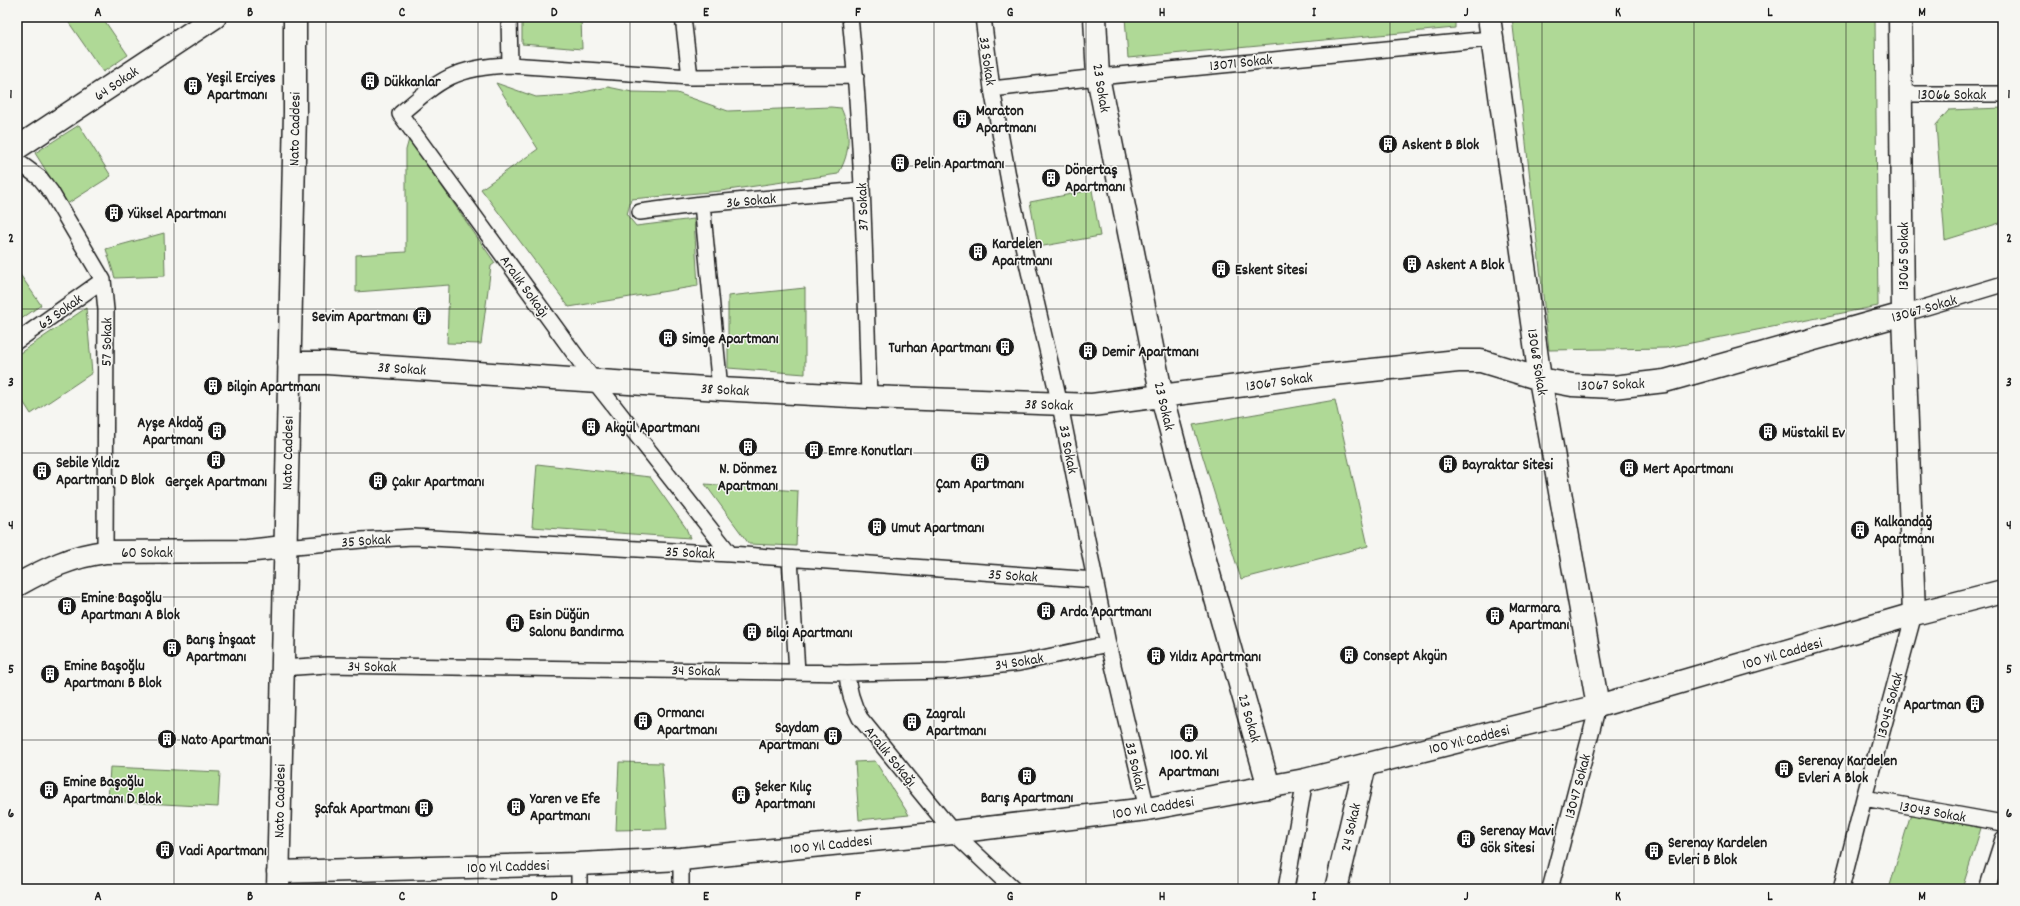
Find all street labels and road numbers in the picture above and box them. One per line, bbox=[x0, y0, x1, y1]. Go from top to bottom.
street label: 33 Sokak bbox=[972, 35, 1000, 87]
street label: 13071 Sokak bbox=[1209, 50, 1274, 78]
street label: 64 Sokak bbox=[90, 62, 144, 108]
street label: 23 Sokak bbox=[1085, 62, 1115, 114]
street label: 13066 Sokak bbox=[1918, 85, 1986, 107]
street label: Nato Caddesi bbox=[284, 91, 308, 166]
street label: 37 Sokak bbox=[852, 182, 876, 232]
street label: 36 Sokak bbox=[725, 189, 777, 215]
street label: 13065 Sokak bbox=[1894, 222, 1916, 290]
street label: Aralık Sokağı bbox=[493, 251, 554, 323]
street label: 63 Sokak bbox=[34, 289, 88, 336]
street label: 13067 Sokak bbox=[1889, 290, 1960, 330]
street label: 57 Sokak bbox=[97, 317, 119, 367]
street label: 13068 Sokak bbox=[1520, 327, 1552, 397]
street label: 38 Sokak bbox=[377, 357, 427, 383]
street label: 13067 Sokak bbox=[1244, 367, 1314, 399]
street label: 13067 Sokak bbox=[1577, 374, 1645, 398]
street label: 38 Sokak bbox=[700, 379, 750, 403]
street label: 23 Sokak bbox=[1147, 380, 1179, 433]
street label: 38 Sokak bbox=[1024, 394, 1074, 418]
street label: Nato Caddesi bbox=[277, 415, 301, 490]
street label: 33 Sokak bbox=[1052, 423, 1083, 476]
street label: 35 Sokak bbox=[341, 529, 392, 555]
street label: 35 Sokak bbox=[665, 542, 715, 566]
street label: 60 Sokak bbox=[121, 543, 173, 565]
street label: 35 Sokak bbox=[987, 564, 1038, 590]
street label: 100 Yıl Caddesi bbox=[1740, 633, 1825, 677]
street label: 34 Sokak bbox=[993, 648, 1045, 678]
street label: 34 Sokak bbox=[347, 657, 397, 679]
street label: 34 Sokak bbox=[671, 661, 721, 683]
street label: 13045 Sokak bbox=[1872, 670, 1910, 741]
street label: 23 Sokak bbox=[1231, 692, 1265, 745]
street label: 100 Yıl Caddesi bbox=[1427, 720, 1512, 762]
street label: Aralık Sokağı bbox=[858, 722, 921, 793]
street label: 33 Sokak bbox=[1118, 740, 1150, 793]
street label: 13047 Sokak bbox=[1560, 752, 1598, 821]
street label: Nato Caddesi bbox=[269, 763, 293, 838]
street label: 100 Yıl Caddesi bbox=[1111, 792, 1196, 826]
street label: 13043 Sokak bbox=[1898, 796, 1968, 830]
street label: 24 Sokak bbox=[1336, 801, 1368, 854]
street label: 100 Yıl Caddesi bbox=[789, 831, 874, 861]
street label: 100 Yıl Caddesi bbox=[466, 856, 550, 880]

